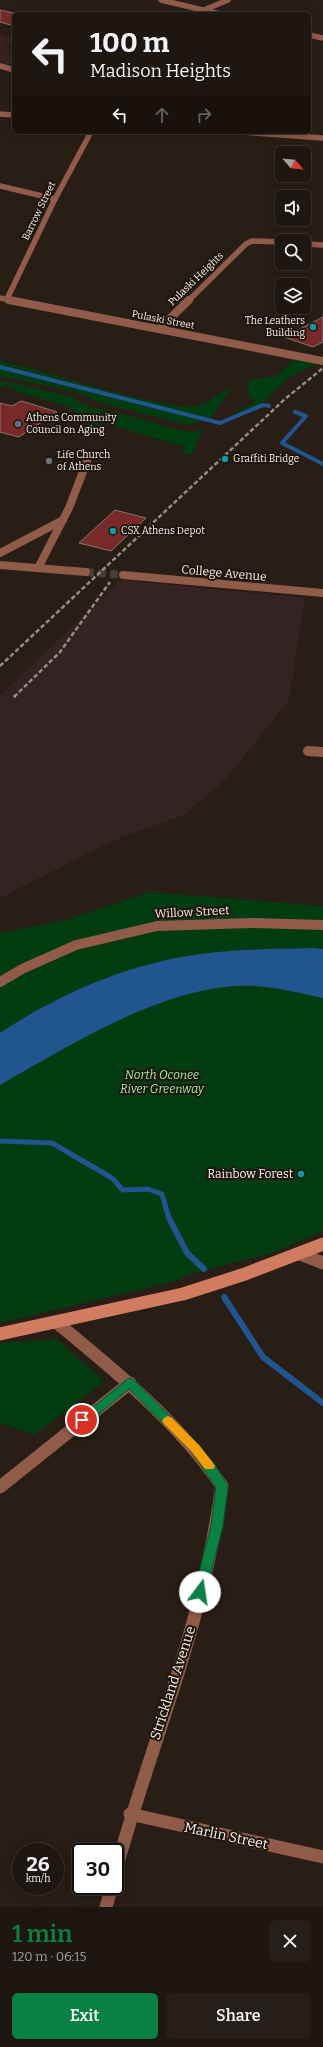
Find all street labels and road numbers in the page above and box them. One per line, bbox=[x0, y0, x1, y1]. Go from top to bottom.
street label: Barrow Street bbox=[20, 179, 59, 242]
street label: Pulaski Heights bbox=[166, 250, 226, 308]
street label: Pulaski Street bbox=[131, 308, 196, 332]
street label: College Avenue bbox=[181, 562, 267, 584]
street label: Willow Street bbox=[154, 903, 230, 921]
street label: Strickland Avenue bbox=[147, 1624, 199, 1742]
street label: Marlin Street bbox=[183, 1819, 269, 1853]

